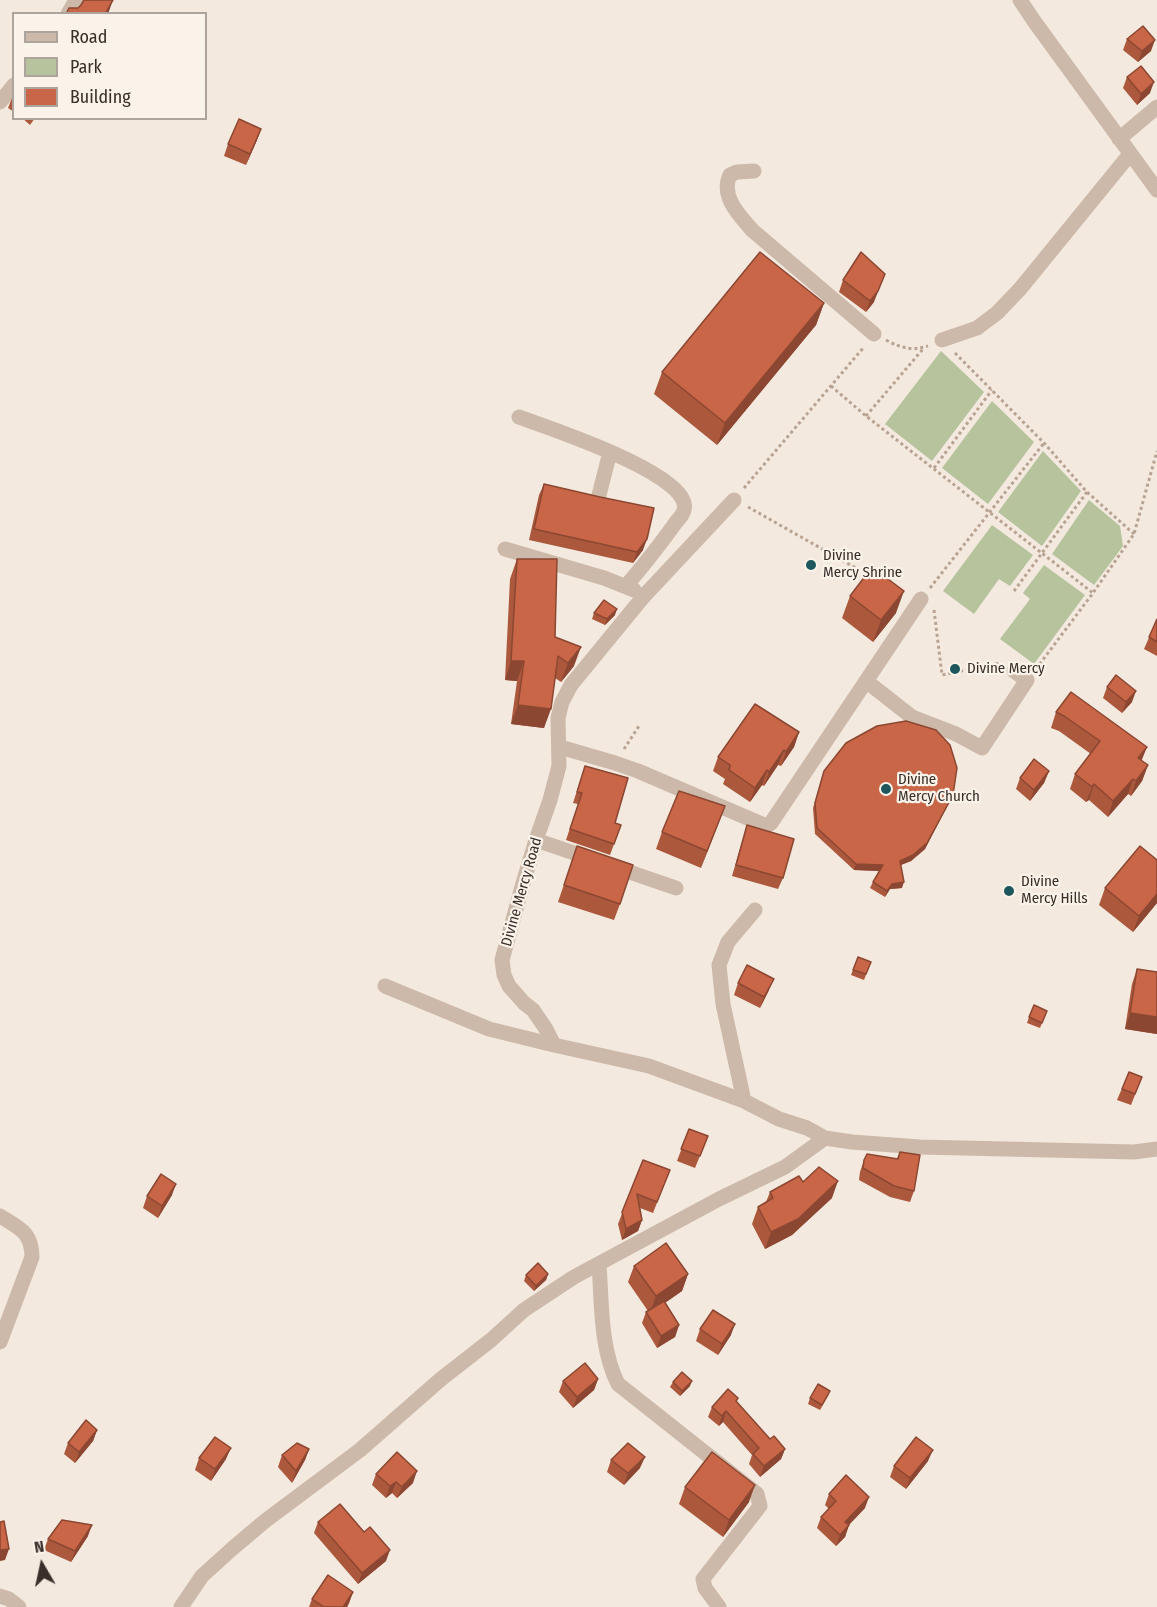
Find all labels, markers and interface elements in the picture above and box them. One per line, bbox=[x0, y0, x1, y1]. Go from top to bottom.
legend bbox=[12, 12, 207, 120]
text: Road bbox=[70, 26, 107, 48]
text: Park bbox=[70, 56, 102, 78]
text: Building bbox=[70, 86, 131, 108]
place label: Divine Mercy Shrine bbox=[823, 547, 902, 582]
marker: Divine Mercy Shrine bbox=[804, 558, 818, 572]
place label: Divine Mercy bbox=[967, 660, 1045, 678]
marker: Divine Mercy bbox=[948, 662, 962, 676]
place label: Divine Mercy Church bbox=[898, 771, 980, 806]
marker: Divine Mercy Church bbox=[879, 782, 893, 796]
street label: Divine Mercy Road bbox=[498, 835, 546, 949]
place label: Divine Mercy Hills bbox=[1021, 873, 1088, 908]
marker: Divine Mercy Hills bbox=[1002, 884, 1016, 898]
north arrow bbox=[12, 1535, 72, 1595]
text: N bbox=[33, 1537, 45, 1557]

